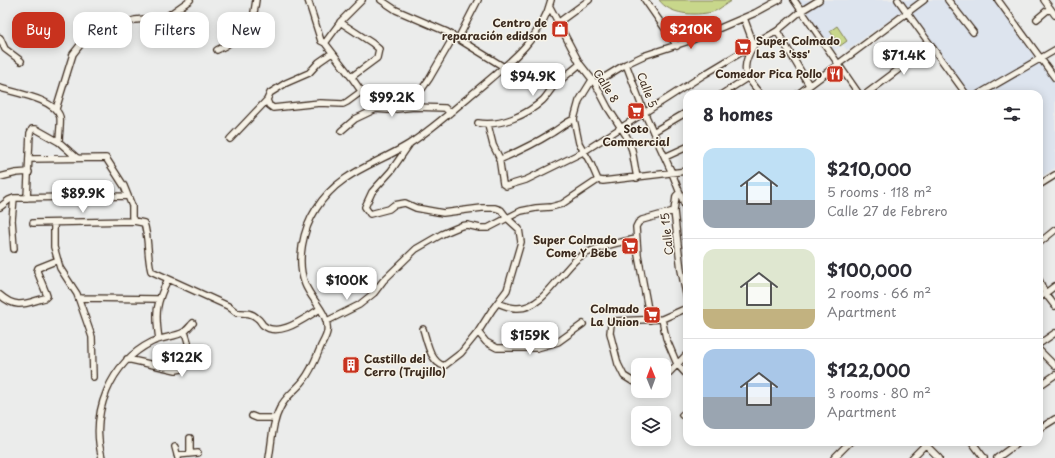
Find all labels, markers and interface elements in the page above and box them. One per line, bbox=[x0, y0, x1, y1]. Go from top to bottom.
chip: Buy bbox=[12, 12, 65, 48]
chip: Rent bbox=[73, 12, 132, 48]
chip: Filters bbox=[140, 12, 209, 48]
chip: New bbox=[217, 12, 275, 48]
place label: Centro de reparación edidson bbox=[442, 14, 547, 44]
pin: $210K bbox=[663, 16, 719, 50]
shop icon: Centro de reparación edidson bbox=[550, 19, 570, 39]
text: $210K bbox=[670, 19, 712, 38]
place label: Super Colmado Las 3 'sss' bbox=[756, 32, 840, 62]
supermarket icon: Super Colmado Las 3 'sss' bbox=[733, 37, 753, 57]
pin: $71.4K bbox=[871, 42, 937, 76]
text: $71.4K bbox=[882, 45, 926, 64]
pin: $94.9K bbox=[500, 63, 566, 97]
restaurant icon: Comedor Pica Pollo bbox=[825, 64, 845, 84]
place label: Comedor Pica Pollo bbox=[715, 65, 823, 82]
text: $94.9K bbox=[510, 66, 556, 85]
street label: Calle 8 bbox=[589, 66, 623, 106]
street label: Calle 5 bbox=[633, 69, 662, 110]
pin: $99.2K bbox=[359, 84, 425, 118]
text: $99.2K bbox=[369, 87, 415, 106]
supermarket icon: Soto Commercial bbox=[626, 101, 646, 121]
text: 8 homes bbox=[703, 101, 773, 127]
icon: filters bbox=[1001, 103, 1023, 125]
place label: Soto Commercial bbox=[602, 120, 670, 150]
text: $210,000 bbox=[827, 156, 912, 182]
icon: home bbox=[735, 164, 783, 212]
pin: $89.9K bbox=[50, 180, 116, 214]
text: 5 rooms · 118 m² bbox=[827, 182, 932, 201]
text: $89.9K bbox=[61, 183, 105, 202]
text: Calle 27 de Febrero bbox=[827, 201, 948, 220]
street label: Calle 15 bbox=[656, 212, 677, 256]
place label: Super Colmado Come Y Bebe bbox=[533, 231, 618, 261]
supermarket icon: Super Colmado Come Y Bebe bbox=[620, 236, 640, 256]
text: $100,000 bbox=[827, 257, 912, 283]
icon: home bbox=[735, 265, 783, 313]
pin: $100K bbox=[319, 267, 375, 301]
text: $100K bbox=[326, 270, 368, 289]
text: 2 rooms · 66 m² bbox=[827, 283, 931, 302]
place label: Colmado La Union bbox=[590, 300, 640, 330]
text: Apartment bbox=[827, 302, 896, 321]
supermarket icon: Colmado La Union bbox=[642, 305, 662, 325]
pin: $159K bbox=[502, 322, 558, 356]
text: $159K bbox=[510, 325, 550, 344]
pin: $122K bbox=[154, 344, 210, 378]
text: $122K bbox=[161, 347, 203, 366]
place label: Castillo del Cerro (Trujillo) bbox=[364, 350, 446, 380]
building icon: Castillo del Cerro (Trujillo) bbox=[341, 355, 361, 375]
text: $122,000 bbox=[827, 357, 911, 383]
north arrow bbox=[631, 358, 671, 398]
map controls bbox=[631, 358, 671, 446]
icon: home bbox=[735, 365, 783, 413]
text: 3 rooms · 80 m² bbox=[827, 383, 931, 402]
text: Apartment bbox=[827, 402, 896, 421]
button: layers bbox=[631, 406, 671, 446]

